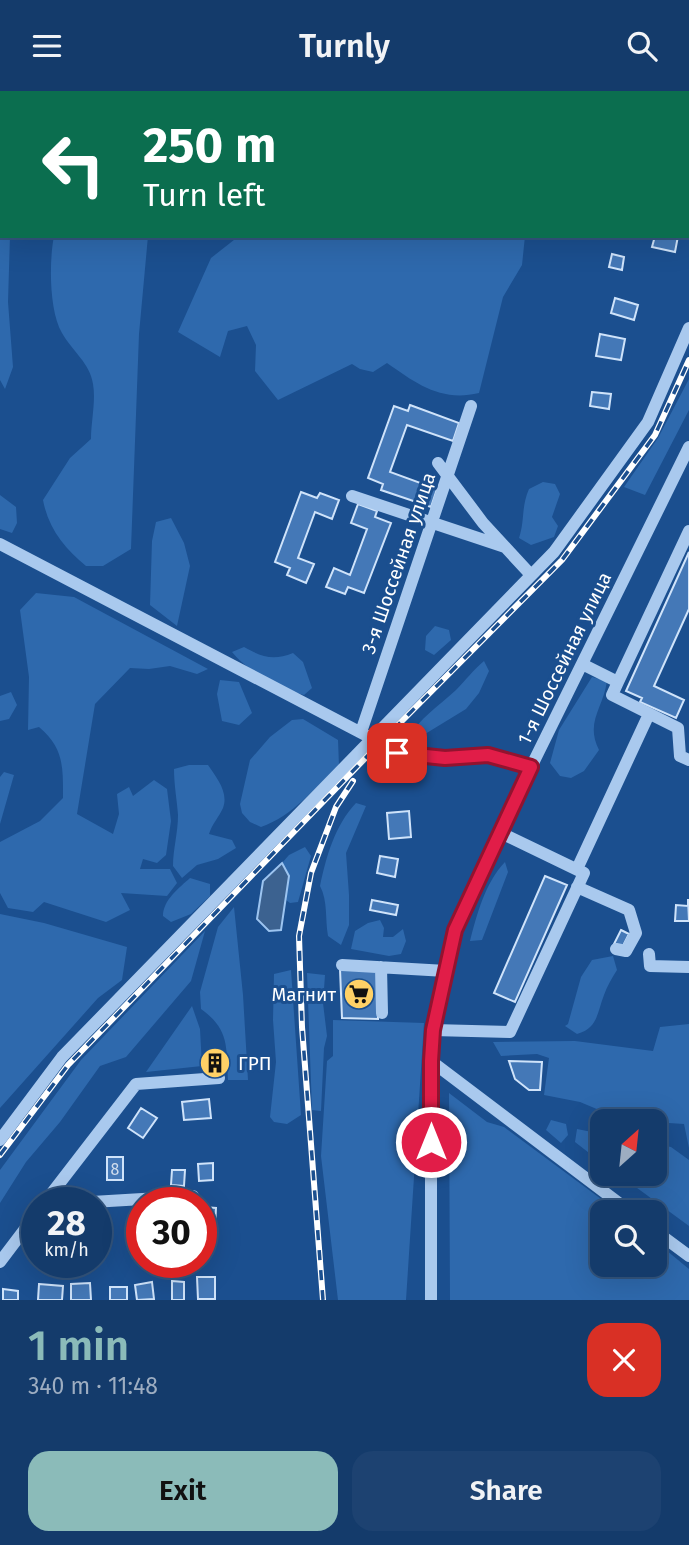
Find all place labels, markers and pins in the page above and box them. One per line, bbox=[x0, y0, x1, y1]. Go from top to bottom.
pin bbox=[367, 723, 427, 783]
supermarket icon: Магнит bbox=[342, 977, 376, 1011]
place label: Магнит bbox=[271, 983, 336, 1006]
building icon: ГРП bbox=[198, 1046, 232, 1080]
place label: ГРП bbox=[238, 1052, 272, 1075]

